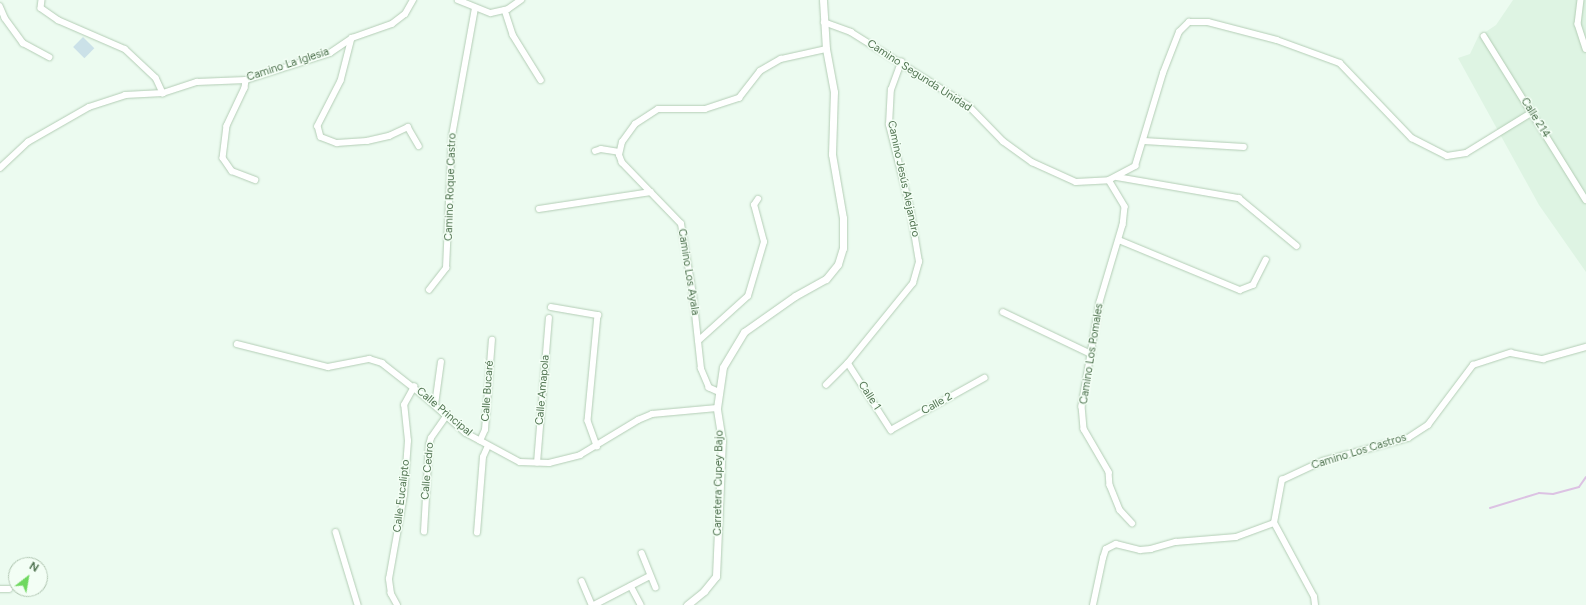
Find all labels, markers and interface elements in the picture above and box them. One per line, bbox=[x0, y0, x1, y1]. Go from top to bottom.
street label: Camino Segunda Unidad bbox=[864, 37, 974, 115]
street label: Camino La Iglesia bbox=[245, 45, 331, 85]
street label: Calle 214 bbox=[1518, 96, 1552, 140]
street label: Camino Jesús Alejandro bbox=[884, 120, 922, 238]
street label: Camino Roque Castro bbox=[443, 133, 459, 241]
street label: Camino Los Ayala bbox=[675, 228, 701, 316]
street label: Camino Los Pomales bbox=[1078, 303, 1106, 405]
street label: Calle Amapola bbox=[533, 354, 553, 426]
street label: Calle Bucaré bbox=[479, 360, 497, 422]
street label: Calle 1 bbox=[855, 379, 883, 413]
street label: Calle Principal bbox=[413, 385, 475, 439]
street label: Calle 2 bbox=[919, 390, 955, 418]
street label: Carretera Cupey Bajo bbox=[711, 430, 727, 536]
street label: Camino Los Castros bbox=[1310, 431, 1408, 473]
street label: Calle Cedro bbox=[419, 442, 437, 500]
street label: Calle Eucalipto bbox=[391, 459, 413, 533]
north arrow bbox=[8, 557, 48, 597]
text: N bbox=[27, 559, 41, 575]

